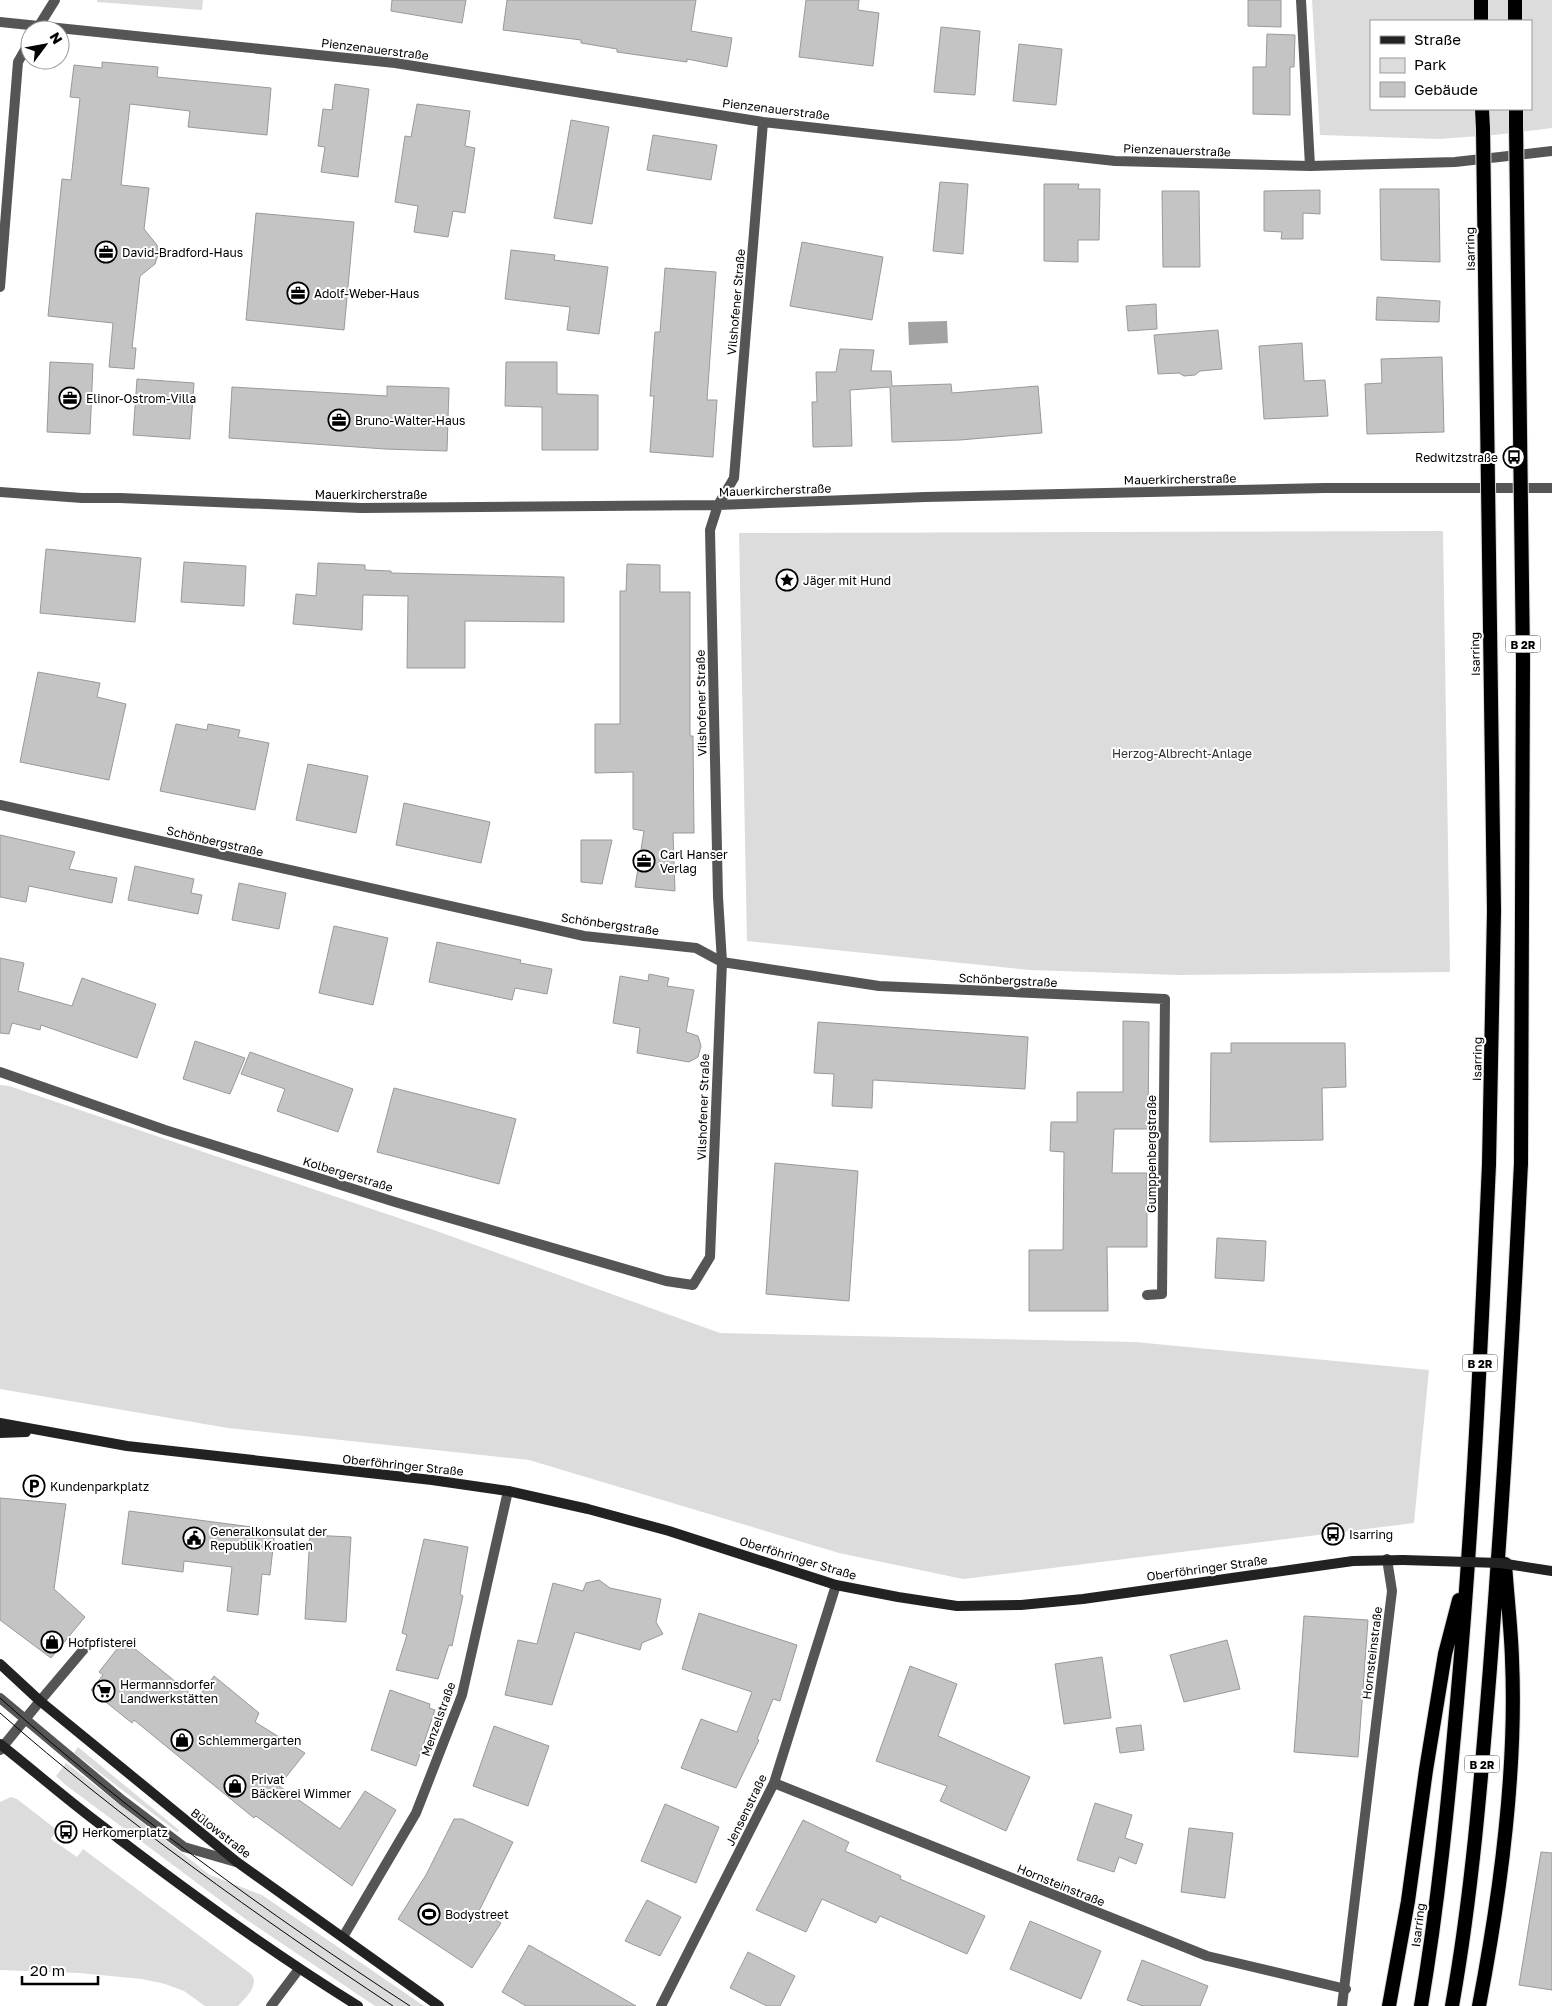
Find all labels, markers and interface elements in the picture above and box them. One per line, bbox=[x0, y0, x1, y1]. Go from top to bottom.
north arrow bbox=[20, 20, 70, 70]
legend bbox=[1370, 20, 1532, 110]
text: N bbox=[46, 29, 66, 47]
text: Straße bbox=[1414, 30, 1461, 48]
street label: Pienzenauerstraße bbox=[320, 35, 430, 63]
text: Park bbox=[1414, 55, 1447, 73]
text: Gebäude bbox=[1414, 80, 1478, 98]
street label: Pienzenauerstraße bbox=[721, 95, 831, 123]
street label: Pienzenauerstraße bbox=[1123, 141, 1231, 159]
street label: Isarring bbox=[1462, 227, 1478, 271]
office icon: David-Bradford-Haus bbox=[94, 240, 118, 264]
place label: David-Bradford-Haus bbox=[122, 245, 243, 260]
street label: Vilshofener Straße bbox=[724, 248, 748, 356]
office icon: Adolf-Weber-Haus bbox=[286, 281, 310, 305]
place label: Adolf-Weber-Haus bbox=[314, 286, 419, 301]
office icon: Elinor-Ostrom-Villa bbox=[58, 386, 82, 410]
place label: Elinor-Ostrom-Villa bbox=[86, 391, 196, 406]
office icon: Bruno-Walter-Haus bbox=[327, 408, 351, 432]
place label: Bruno-Walter-Haus bbox=[355, 413, 465, 428]
bus stop icon: Redwitzstraße bbox=[1502, 445, 1526, 469]
place label: Redwitzstraße bbox=[1415, 450, 1498, 465]
street label: Mauerkircherstraße bbox=[1124, 471, 1236, 487]
street label: Mauerkircherstraße bbox=[718, 481, 832, 499]
street label: Mauerkircherstraße bbox=[315, 487, 427, 502]
place icon: Jäger mit Hund bbox=[775, 568, 799, 592]
place label: Jäger mit Hund bbox=[803, 573, 891, 588]
street label: Isarring bbox=[1467, 632, 1483, 676]
road number: B 2R bbox=[1506, 636, 1540, 652]
street label: Vilshofener Straße bbox=[693, 650, 709, 756]
park label: Herzog-Albrecht-Anlage bbox=[1112, 746, 1252, 761]
street label: Schönbergstraße bbox=[165, 823, 265, 859]
place label: Carl Hanser Verlag bbox=[660, 847, 728, 876]
office icon: Carl Hanser Verlag bbox=[632, 849, 656, 873]
street label: Schönbergstraße bbox=[560, 910, 660, 938]
street label: Schönbergstraße bbox=[958, 970, 1058, 990]
street label: Isarring bbox=[1469, 1037, 1485, 1081]
street label: Vilshofener Straße bbox=[694, 1053, 712, 1161]
street label: Gumppenbergstraße bbox=[1144, 1095, 1159, 1213]
street label: Kolbergerstraße bbox=[301, 1153, 395, 1195]
road number: B 2R bbox=[1462, 1355, 1498, 1372]
street label: Oberföhringer Straße bbox=[342, 1451, 464, 1479]
parking icon: Kundenparkplatz bbox=[22, 1474, 46, 1498]
place label: Kundenparkplatz bbox=[50, 1479, 149, 1494]
bus stop icon: Isarring bbox=[1321, 1522, 1345, 1546]
place label: Generalkonsulat der Republik Kroatien bbox=[210, 1524, 327, 1553]
public building icon: Generalkonsulat der Republik Kroatien bbox=[182, 1526, 206, 1550]
place label: Isarring bbox=[1349, 1527, 1393, 1542]
street label: Oberföhringer Straße bbox=[738, 1533, 858, 1583]
street label: Oberföhringer Straße bbox=[1146, 1552, 1268, 1584]
street label: Hornsteinstraße bbox=[1359, 1606, 1385, 1700]
shop icon: Hofpfisterei bbox=[40, 1630, 64, 1654]
place label: Hofpfisterei bbox=[68, 1635, 136, 1650]
place label: Hermannsdorfer Landwerkstätten bbox=[120, 1677, 218, 1706]
supermarket icon: Hermannsdorfer Landwerkstätten bbox=[92, 1679, 116, 1703]
street label: Menzelstraße bbox=[418, 1680, 458, 1758]
shop icon: Schlemmergarten bbox=[170, 1728, 194, 1752]
place label: Schlemmergarten bbox=[198, 1733, 301, 1748]
road number: B 2R bbox=[1464, 1756, 1500, 1772]
place label: Privat Bäckerei Wimmer bbox=[251, 1772, 352, 1801]
street label: Jensenstraße bbox=[722, 1772, 770, 1848]
shop icon: Privat Bäckerei Wimmer bbox=[223, 1774, 247, 1798]
street label: Bülowstraße bbox=[188, 1805, 254, 1861]
bus stop icon: Herkomerplatz bbox=[54, 1820, 78, 1844]
place label: Herkomerplatz bbox=[82, 1825, 168, 1840]
street label: Hornsteinstraße bbox=[1015, 1861, 1107, 1909]
sports icon: Bodystreet bbox=[417, 1902, 441, 1926]
street label: Isarring bbox=[1408, 1902, 1428, 1948]
place label: Bodystreet bbox=[445, 1907, 509, 1922]
scale bar bbox=[22, 1954, 99, 1986]
text: 20 m bbox=[30, 1961, 65, 1979]

